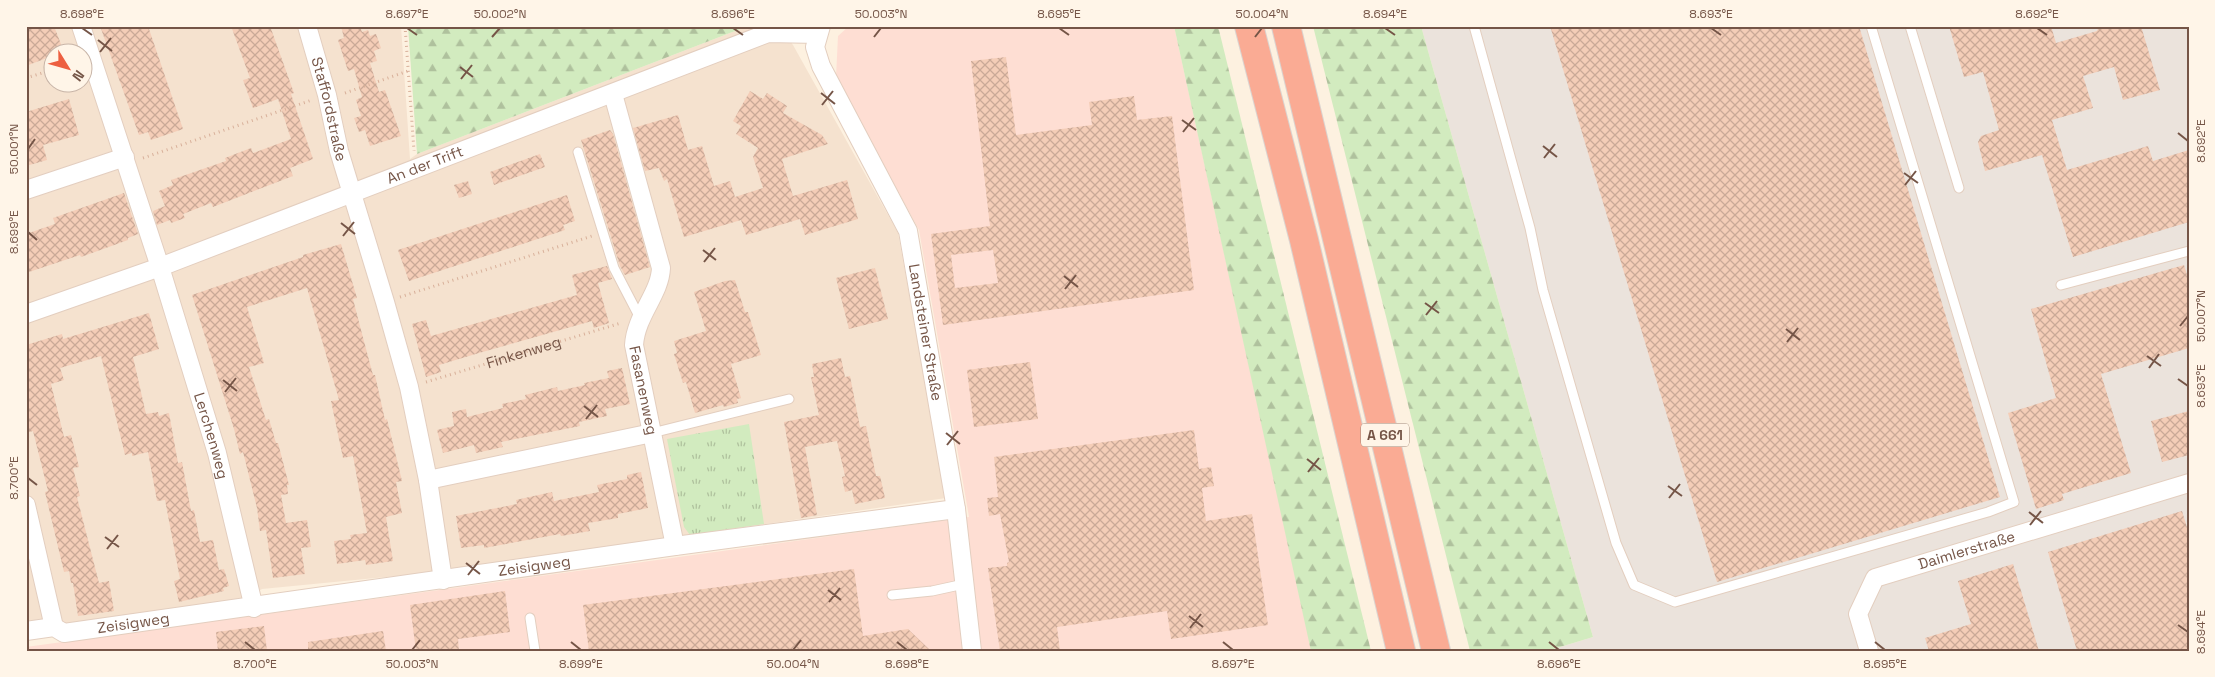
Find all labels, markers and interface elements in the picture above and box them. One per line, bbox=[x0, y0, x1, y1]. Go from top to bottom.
text: 8.698°E bbox=[60, 6, 104, 22]
text: 8.697°E bbox=[386, 6, 429, 22]
text: 50.002°N bbox=[474, 6, 526, 22]
text: 8.696°E bbox=[711, 6, 755, 22]
text: 50.003°N bbox=[855, 6, 907, 22]
text: 8.695°E bbox=[1037, 6, 1081, 22]
text: 50.004°N bbox=[1236, 6, 1288, 22]
text: 8.694°E bbox=[1363, 6, 1407, 22]
text: 8.693°E bbox=[1689, 6, 1733, 22]
text: 8.692°E bbox=[2015, 6, 2059, 22]
north arrow bbox=[42, 42, 92, 92]
street label: Staffordstraße bbox=[307, 55, 352, 164]
text: N bbox=[68, 67, 88, 85]
text: 8.692°E bbox=[2193, 119, 2209, 163]
text: 50.001°N bbox=[6, 124, 22, 174]
street label: An der Trift bbox=[384, 141, 466, 188]
text: 8.699°E bbox=[6, 210, 22, 254]
street label: Landsteiner Straße bbox=[905, 262, 947, 402]
text: 50.007°N bbox=[2193, 290, 2209, 342]
street label: Finkenweg bbox=[484, 332, 563, 372]
street label: Fasanenweg bbox=[625, 344, 662, 437]
text: 8.693°E bbox=[2193, 364, 2209, 408]
street label: Lerchenweg bbox=[190, 390, 233, 481]
road number: A 661 bbox=[1361, 424, 1409, 446]
text: 8.700°E bbox=[6, 456, 22, 500]
street label: Daimlerstraße bbox=[1916, 526, 2017, 573]
street label: Zeisigweg bbox=[497, 551, 572, 580]
street label: Zeisigweg bbox=[96, 608, 171, 637]
text: 8.694°E bbox=[2193, 610, 2209, 654]
text: 8.700°E bbox=[233, 656, 277, 672]
text: 50.003°N bbox=[386, 656, 438, 672]
text: 8.699°E bbox=[559, 656, 603, 672]
text: 50.004°N bbox=[767, 656, 819, 672]
text: 8.698°E bbox=[885, 656, 929, 672]
text: 8.697°E bbox=[1212, 656, 1255, 672]
text: 8.696°E bbox=[1537, 656, 1581, 672]
text: 8.695°E bbox=[1863, 656, 1907, 672]

